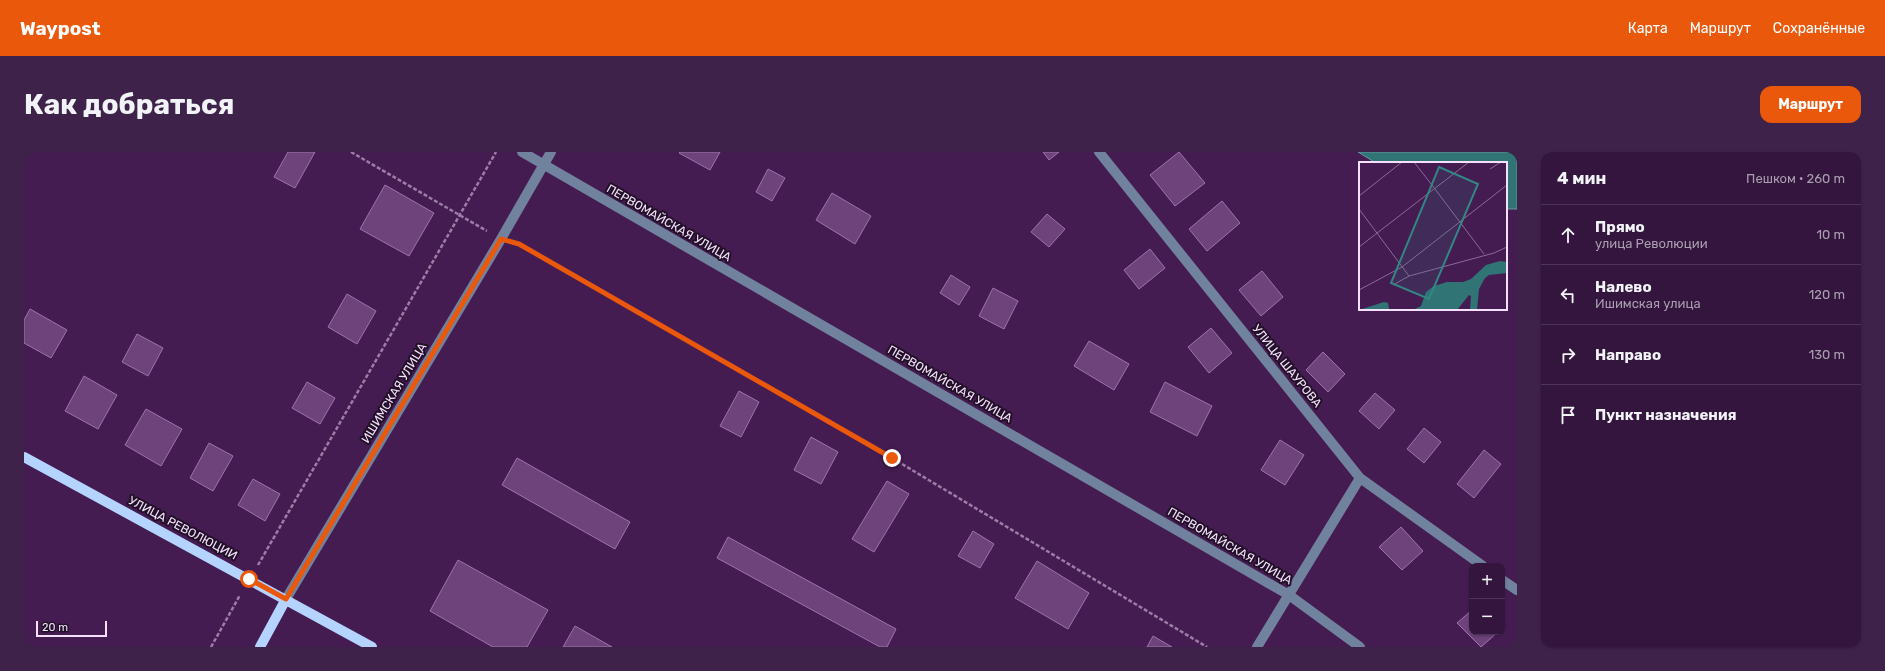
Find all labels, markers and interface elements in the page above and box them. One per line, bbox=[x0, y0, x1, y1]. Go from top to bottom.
text: Waypost bbox=[20, 17, 101, 40]
text: Карта bbox=[1628, 20, 1668, 37]
text: Маршрут bbox=[1690, 20, 1751, 37]
text: Сохранённые bbox=[1773, 20, 1865, 37]
button: Маршрут bbox=[1760, 86, 1861, 123]
text: Как добраться bbox=[24, 88, 234, 121]
inset map bbox=[1359, 162, 1507, 310]
text: 4 мин bbox=[1557, 168, 1606, 188]
text: Пешком · 260 m bbox=[1746, 171, 1845, 186]
street label: ПЕРВОМАЙСКАЯ УЛИЦА bbox=[604, 182, 734, 264]
text: Прямо bbox=[1595, 218, 1645, 236]
icon: ahead bbox=[1557, 224, 1579, 246]
text: 10 m bbox=[1816, 227, 1845, 242]
text: улица Революции bbox=[1595, 236, 1708, 251]
text: Налево bbox=[1595, 278, 1652, 296]
icon: left bbox=[1557, 284, 1579, 306]
text: 120 m bbox=[1809, 287, 1845, 302]
text: Ишимская улица bbox=[1595, 296, 1701, 311]
street label: УЛИЦА ШАУРОВА bbox=[1249, 322, 1325, 410]
street label: ИШИМСКАЯ УЛИЦА bbox=[359, 340, 429, 446]
street label: ПЕРВОМАЙСКАЯ УЛИЦА bbox=[885, 343, 1015, 425]
icon: right bbox=[1557, 344, 1579, 366]
text: Направо bbox=[1595, 346, 1661, 364]
text: 130 m bbox=[1809, 347, 1845, 362]
icon: arrive bbox=[1557, 404, 1579, 426]
text: Пункт назначения bbox=[1595, 406, 1737, 424]
route end bbox=[883, 449, 901, 467]
street label: УЛИЦА РЕВОЛЮЦИИ bbox=[126, 493, 240, 563]
street label: ПЕРВОМАЙСКАЯ УЛИЦА bbox=[1165, 505, 1295, 587]
map controls bbox=[1469, 563, 1505, 635]
button: + bbox=[1469, 563, 1505, 599]
route start bbox=[240, 570, 258, 588]
button: − bbox=[1469, 599, 1505, 635]
scale bar bbox=[36, 619, 107, 638]
text: 20 m bbox=[42, 621, 68, 634]

